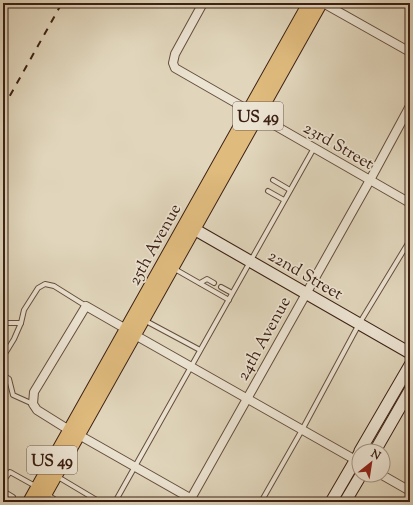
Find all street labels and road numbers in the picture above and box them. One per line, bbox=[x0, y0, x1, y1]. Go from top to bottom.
road number: US 49 bbox=[233, 102, 283, 130]
street label: 23rd Street bbox=[298, 117, 378, 177]
street label: 25th Avenue bbox=[123, 200, 188, 290]
street label: 22nd Street bbox=[263, 245, 347, 307]
street label: 24th Avenue bbox=[232, 293, 298, 385]
road number: US 49 bbox=[27, 446, 77, 474]

